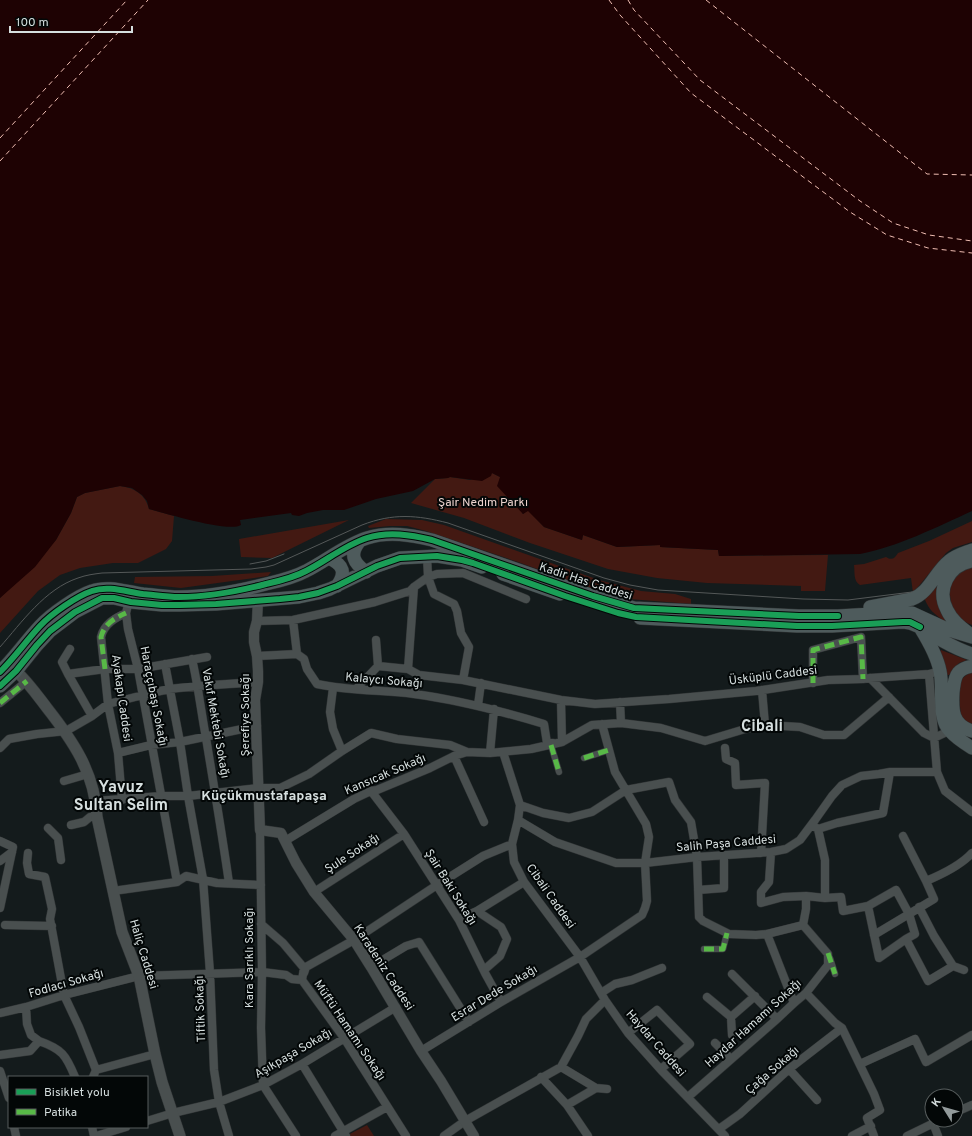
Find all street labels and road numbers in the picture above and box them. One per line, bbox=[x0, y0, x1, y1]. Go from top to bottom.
street label: Kadir Has Caddesi bbox=[537, 559, 634, 605]
street label: Haraççıbaşı Sokağı bbox=[135, 645, 171, 748]
street label: Ayakapı Caddesi bbox=[107, 654, 135, 743]
street label: Üsküplü Caddesi bbox=[728, 663, 818, 689]
street label: Vakıf Mektebi Sokağı bbox=[197, 667, 233, 780]
street label: Kalaycı Sokağı bbox=[344, 670, 423, 692]
street label: Şerefiye Sokağı bbox=[238, 674, 254, 756]
street label: Kansıcak Sokağı bbox=[342, 751, 429, 799]
street label: Şule Sokağı bbox=[322, 830, 383, 878]
street label: Salih Paşa Caddesi bbox=[675, 832, 777, 856]
street label: Şair Baki Sokağı bbox=[420, 847, 480, 929]
street label: Cibali Caddesi bbox=[522, 861, 578, 932]
street label: Kara Sarıklı Sokağı bbox=[242, 908, 258, 1008]
street label: Haliç Caddesi bbox=[125, 917, 161, 991]
street label: Karadeniz Caddesi bbox=[349, 921, 417, 1014]
street label: Esrar Dede Sokağı bbox=[448, 962, 541, 1026]
street label: Fodlacı Sokağı bbox=[27, 966, 106, 1002]
street label: Tiftik Sokağı bbox=[192, 975, 210, 1043]
street label: Haydar Hamamı Sokağı bbox=[702, 976, 805, 1071]
street label: Müftü Hamamı Sokağı bbox=[310, 977, 389, 1084]
street label: Haydar Caddesi bbox=[622, 1007, 689, 1081]
street label: Aşıkpaşa Sokağı bbox=[252, 1025, 335, 1083]
street label: Çağa Sokağı bbox=[742, 1043, 803, 1099]

